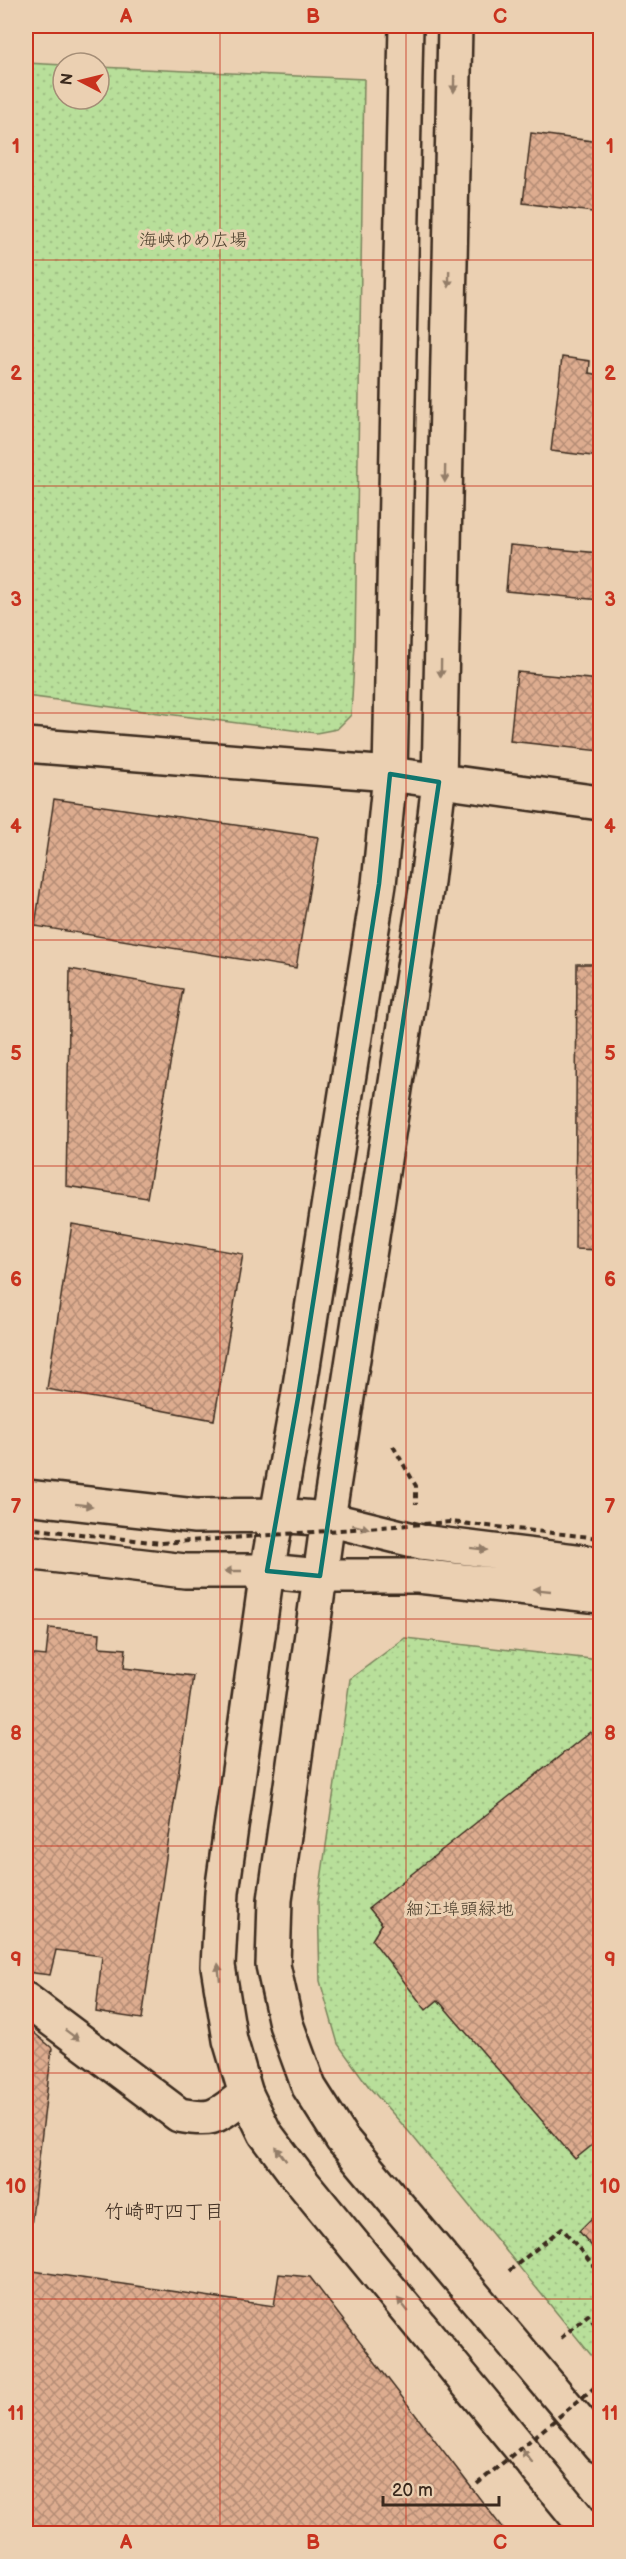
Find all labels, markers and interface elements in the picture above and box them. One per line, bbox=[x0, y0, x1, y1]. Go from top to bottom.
text: A bbox=[119, 5, 133, 29]
text: B bbox=[306, 5, 320, 29]
text: C bbox=[493, 5, 507, 29]
north arrow bbox=[51, 51, 111, 111]
text: N bbox=[57, 72, 78, 86]
one-way arrow bbox=[449, 74, 458, 93]
text: 1 bbox=[12, 135, 20, 159]
text: 1 bbox=[606, 135, 614, 159]
park label: 海峡ゆめ広場 bbox=[139, 230, 247, 251]
one-way arrow bbox=[445, 269, 454, 288]
text: 2 bbox=[10, 362, 22, 386]
text: 2 bbox=[604, 362, 616, 386]
one-way arrow bbox=[441, 464, 450, 483]
text: 3 bbox=[10, 588, 22, 612]
text: 3 bbox=[604, 588, 616, 612]
one-way arrow bbox=[436, 659, 446, 678]
text: 4 bbox=[10, 815, 22, 839]
text: 4 bbox=[604, 815, 616, 839]
text: 5 bbox=[10, 1042, 22, 1066]
text: 5 bbox=[604, 1042, 616, 1066]
text: 6 bbox=[10, 1268, 22, 1292]
text: 6 bbox=[604, 1268, 616, 1292]
text: 7 bbox=[10, 1495, 22, 1519]
text: 7 bbox=[604, 1495, 616, 1519]
one-way arrow bbox=[74, 1500, 93, 1509]
one-way arrow bbox=[352, 1523, 370, 1533]
one-way arrow bbox=[470, 1545, 489, 1554]
one-way arrow bbox=[224, 1566, 243, 1576]
one-way arrow bbox=[533, 1585, 552, 1595]
text: 8 bbox=[10, 1722, 22, 1746]
text: 8 bbox=[604, 1722, 616, 1746]
park label: 細江埠頭緑地 bbox=[406, 1899, 514, 1920]
text: 9 bbox=[10, 1948, 22, 1972]
text: 9 bbox=[604, 1948, 616, 1972]
one-way arrow bbox=[214, 1962, 224, 1981]
one-way arrow bbox=[64, 2029, 80, 2041]
one-way arrow bbox=[275, 2146, 287, 2161]
text: 10 bbox=[6, 2175, 26, 2199]
text: 10 bbox=[600, 2175, 620, 2199]
district label: 竹崎町四丁目 bbox=[104, 2200, 224, 2224]
one-way arrow bbox=[397, 2297, 410, 2313]
text: 11 bbox=[8, 2402, 24, 2426]
text: 11 bbox=[602, 2402, 618, 2426]
one-way arrow bbox=[521, 2448, 534, 2464]
scale bar bbox=[383, 2469, 498, 2507]
text: 20 m bbox=[392, 2480, 433, 2501]
text: A bbox=[119, 2531, 133, 2555]
text: B bbox=[306, 2531, 320, 2555]
text: C bbox=[493, 2531, 507, 2555]

